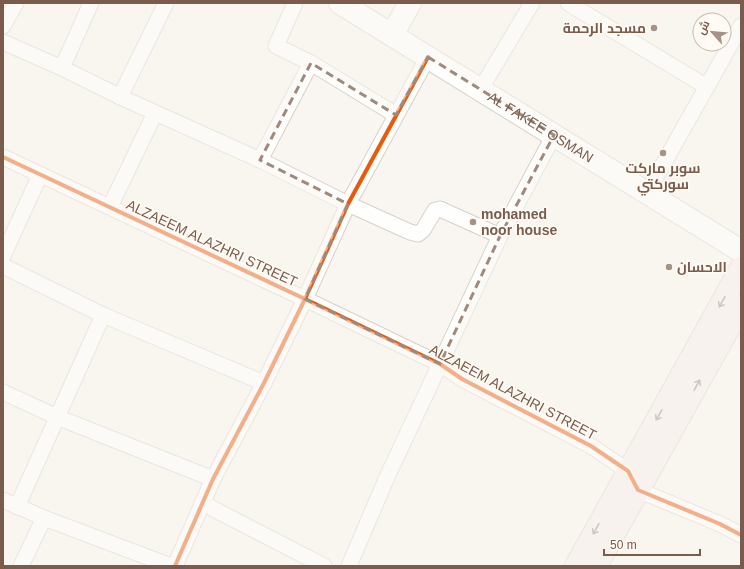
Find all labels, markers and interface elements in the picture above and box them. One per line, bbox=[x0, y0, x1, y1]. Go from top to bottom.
north arrow bbox=[692, 12, 732, 52]
text: ش bbox=[695, 18, 713, 37]
place label: مسجد الرحمة bbox=[563, 20, 646, 37]
marker: مسجد الرحمة bbox=[649, 23, 659, 33]
street label: AL FAKEE OSMAN bbox=[485, 89, 596, 166]
marker: سوبر ماركت سوركتي bbox=[658, 148, 668, 158]
place label: سوبر ماركت سوركتي bbox=[626, 160, 700, 196]
street label: ALZAEEM ALAZHRI STREET bbox=[124, 196, 300, 290]
place label: mohamed noor house bbox=[481, 206, 557, 238]
marker: mohamed noor house bbox=[468, 217, 478, 227]
place label: الاحسان bbox=[677, 259, 727, 275]
marker: الاحسان bbox=[664, 262, 674, 272]
one-way arrow bbox=[718, 296, 725, 308]
street label: ALZAEEM ALAZHRI STREET bbox=[427, 341, 600, 443]
one-way arrow bbox=[694, 379, 701, 391]
one-way arrow bbox=[655, 409, 662, 421]
one-way arrow bbox=[592, 523, 599, 535]
scale bar bbox=[604, 531, 700, 557]
text: 50 m bbox=[610, 538, 637, 552]

